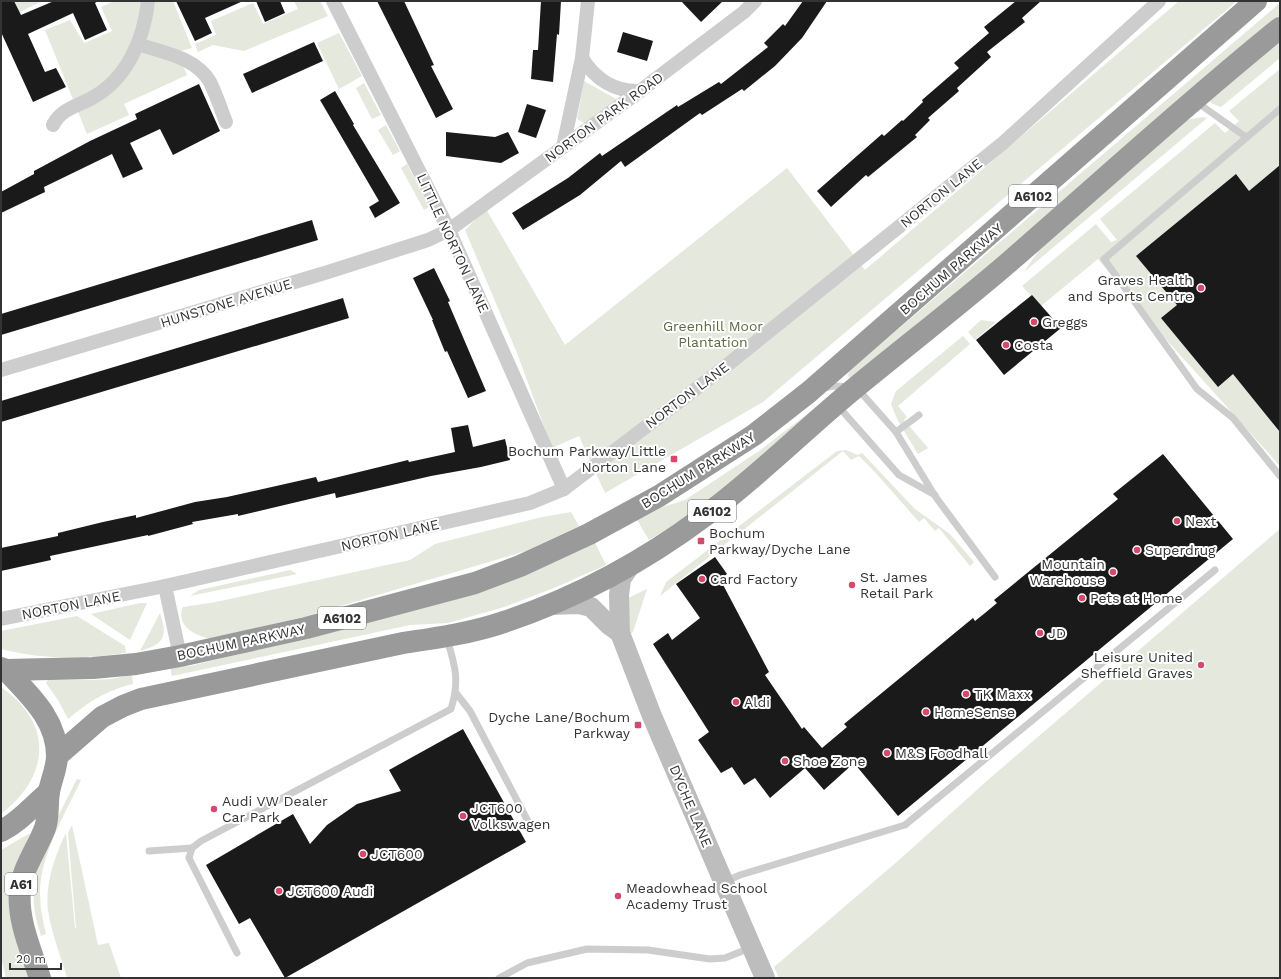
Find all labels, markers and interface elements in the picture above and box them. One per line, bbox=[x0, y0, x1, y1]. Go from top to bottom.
street label: NORTON PARK ROAD bbox=[542, 69, 666, 165]
street label: NORTON LANE bbox=[897, 155, 985, 231]
street label: LITTLE NORTON LANE bbox=[414, 171, 492, 315]
road number: A6102 bbox=[1009, 185, 1057, 207]
street label: BOCHUM PARKWAY bbox=[896, 220, 1006, 318]
place label: Graves Health and Sports Centre bbox=[1068, 272, 1193, 304]
street label: HUNSTONE AVENUE bbox=[158, 275, 294, 331]
marker: Graves Health and Sports Centre bbox=[1196, 283, 1206, 293]
place label: Greggs bbox=[1042, 314, 1088, 330]
marker: Greggs bbox=[1029, 317, 1039, 327]
park label: Greenhill Moor Plantation bbox=[663, 318, 763, 350]
place label: Costa bbox=[1014, 337, 1053, 353]
marker: Costa bbox=[1001, 340, 1011, 350]
street label: NORTON LANE bbox=[642, 358, 732, 432]
street label: BOCHUM PARKWAY bbox=[638, 429, 758, 511]
place label: Bochum Parkway/Little Norton Lane bbox=[508, 443, 666, 475]
marker: Bochum Parkway/Little Norton Lane bbox=[669, 454, 679, 464]
road number: A6102 bbox=[688, 500, 736, 522]
place label: Next bbox=[1185, 513, 1216, 529]
street label: NORTON LANE bbox=[339, 516, 441, 554]
marker: Next bbox=[1172, 516, 1182, 526]
place label: Bochum Parkway/Dyche Lane bbox=[709, 525, 851, 557]
marker: Bochum Parkway/Dyche Lane bbox=[696, 536, 706, 546]
place label: Superdrug bbox=[1145, 542, 1216, 558]
marker: Superdrug bbox=[1132, 545, 1142, 555]
place label: Mountain Warehouse bbox=[1029, 556, 1105, 588]
marker: Mountain Warehouse bbox=[1108, 567, 1118, 577]
place label: St. James Retail Park bbox=[860, 569, 933, 601]
place label: Card Factory bbox=[710, 571, 798, 587]
marker: Card Factory bbox=[697, 574, 707, 584]
marker: St. James Retail Park bbox=[847, 580, 857, 590]
street label: NORTON LANE bbox=[20, 588, 122, 622]
place label: Pets at Home bbox=[1090, 590, 1183, 606]
marker: Pets at Home bbox=[1077, 593, 1087, 603]
road number: A6102 bbox=[318, 607, 366, 629]
street label: BOCHUM PARKWAY bbox=[175, 621, 307, 663]
place label: JD bbox=[1048, 625, 1066, 641]
marker: JD bbox=[1035, 628, 1045, 638]
place label: Leisure United Sheffield Graves bbox=[1081, 649, 1193, 681]
marker: Leisure United Sheffield Graves bbox=[1196, 660, 1206, 670]
place label: TK Maxx bbox=[974, 686, 1031, 702]
marker: TK Maxx bbox=[961, 689, 971, 699]
place label: Aldi bbox=[744, 694, 770, 710]
marker: Aldi bbox=[731, 697, 741, 707]
place label: HomeSense bbox=[934, 704, 1015, 720]
marker: HomeSense bbox=[921, 707, 931, 717]
place label: Dyche Lane/Bochum Parkway bbox=[488, 709, 631, 741]
marker: Dyche Lane/Bochum Parkway bbox=[633, 720, 643, 730]
place label: M&S Foodhall bbox=[895, 745, 989, 761]
marker: M&S Foodhall bbox=[882, 748, 892, 758]
place label: Shoe Zone bbox=[793, 753, 866, 769]
marker: Shoe Zone bbox=[780, 756, 790, 766]
street label: DYCHE LANE bbox=[666, 762, 716, 850]
place label: Audi VW Dealer Car Park bbox=[222, 793, 328, 825]
place label: JCT600 Volkswagen bbox=[471, 800, 551, 832]
marker: Audi VW Dealer Car Park bbox=[209, 804, 219, 814]
marker: JCT600 Volkswagen bbox=[458, 811, 468, 821]
place label: JCT600 bbox=[371, 846, 423, 862]
marker: JCT600 bbox=[358, 849, 368, 859]
road number: A61 bbox=[5, 873, 37, 895]
place label: Meadowhead School Academy Trust bbox=[626, 880, 768, 912]
place label: JCT600 Audi bbox=[287, 883, 373, 899]
marker: JCT600 Audi bbox=[274, 886, 284, 896]
marker: Meadowhead School Academy Trust bbox=[613, 891, 623, 901]
scale bar bbox=[10, 945, 61, 971]
text: 20 m bbox=[16, 952, 46, 966]

